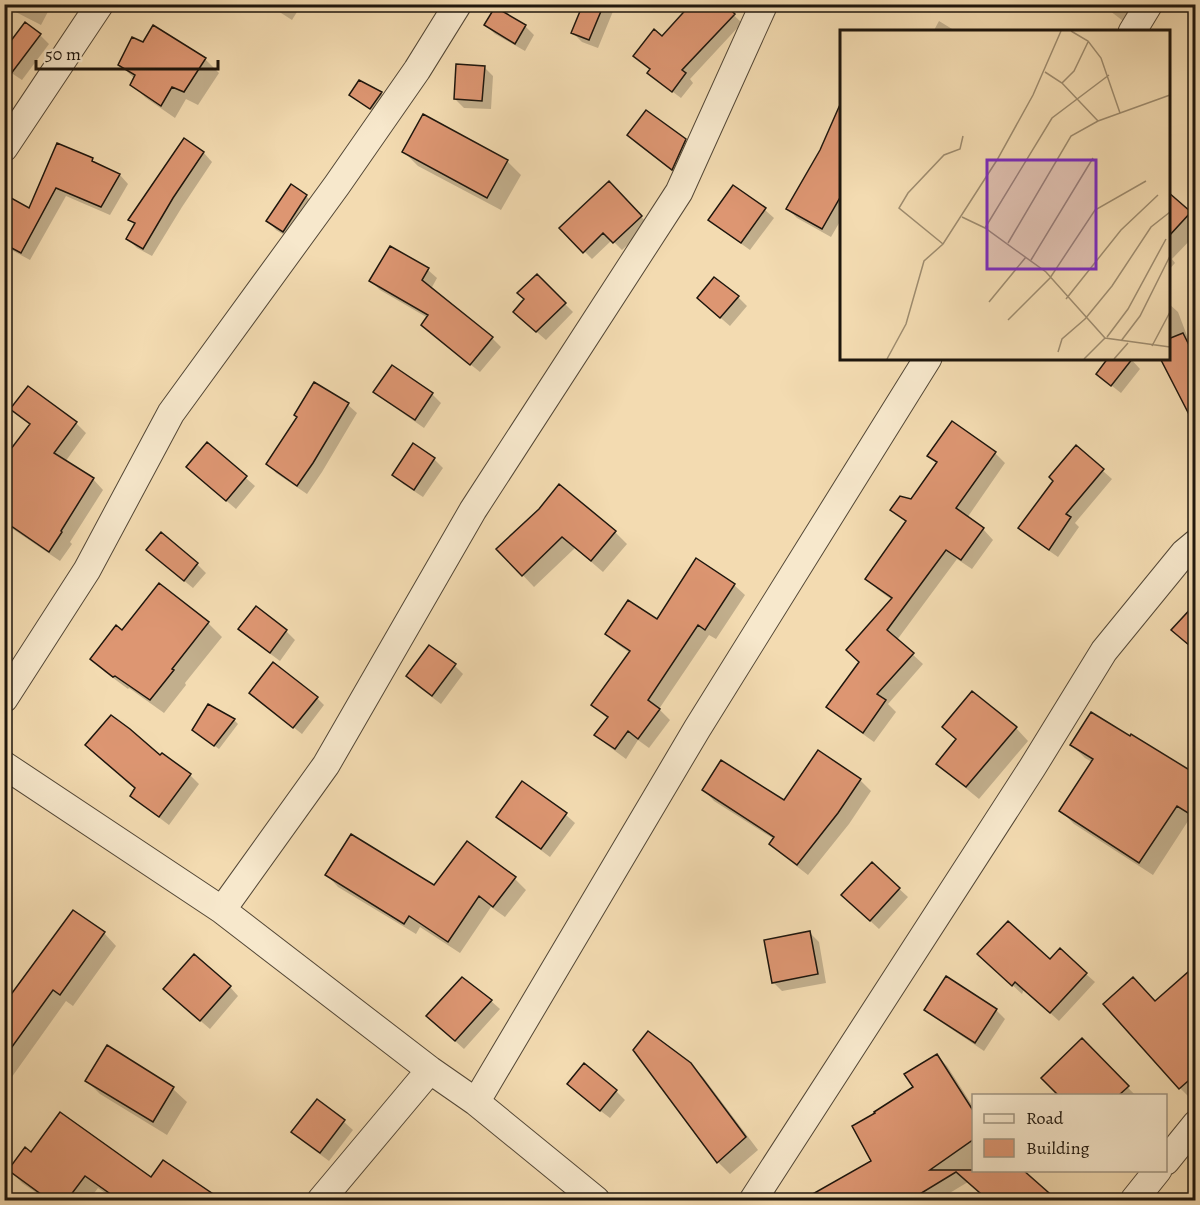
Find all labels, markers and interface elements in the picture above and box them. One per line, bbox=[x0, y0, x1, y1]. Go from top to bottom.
inset map bbox=[840, 30, 1170, 360]
scale bar bbox=[36, 33, 218, 71]
text: 50 m bbox=[45, 42, 81, 66]
legend bbox=[972, 1094, 1167, 1172]
text: Road bbox=[1026, 1106, 1064, 1130]
text: Building bbox=[1026, 1136, 1090, 1160]

